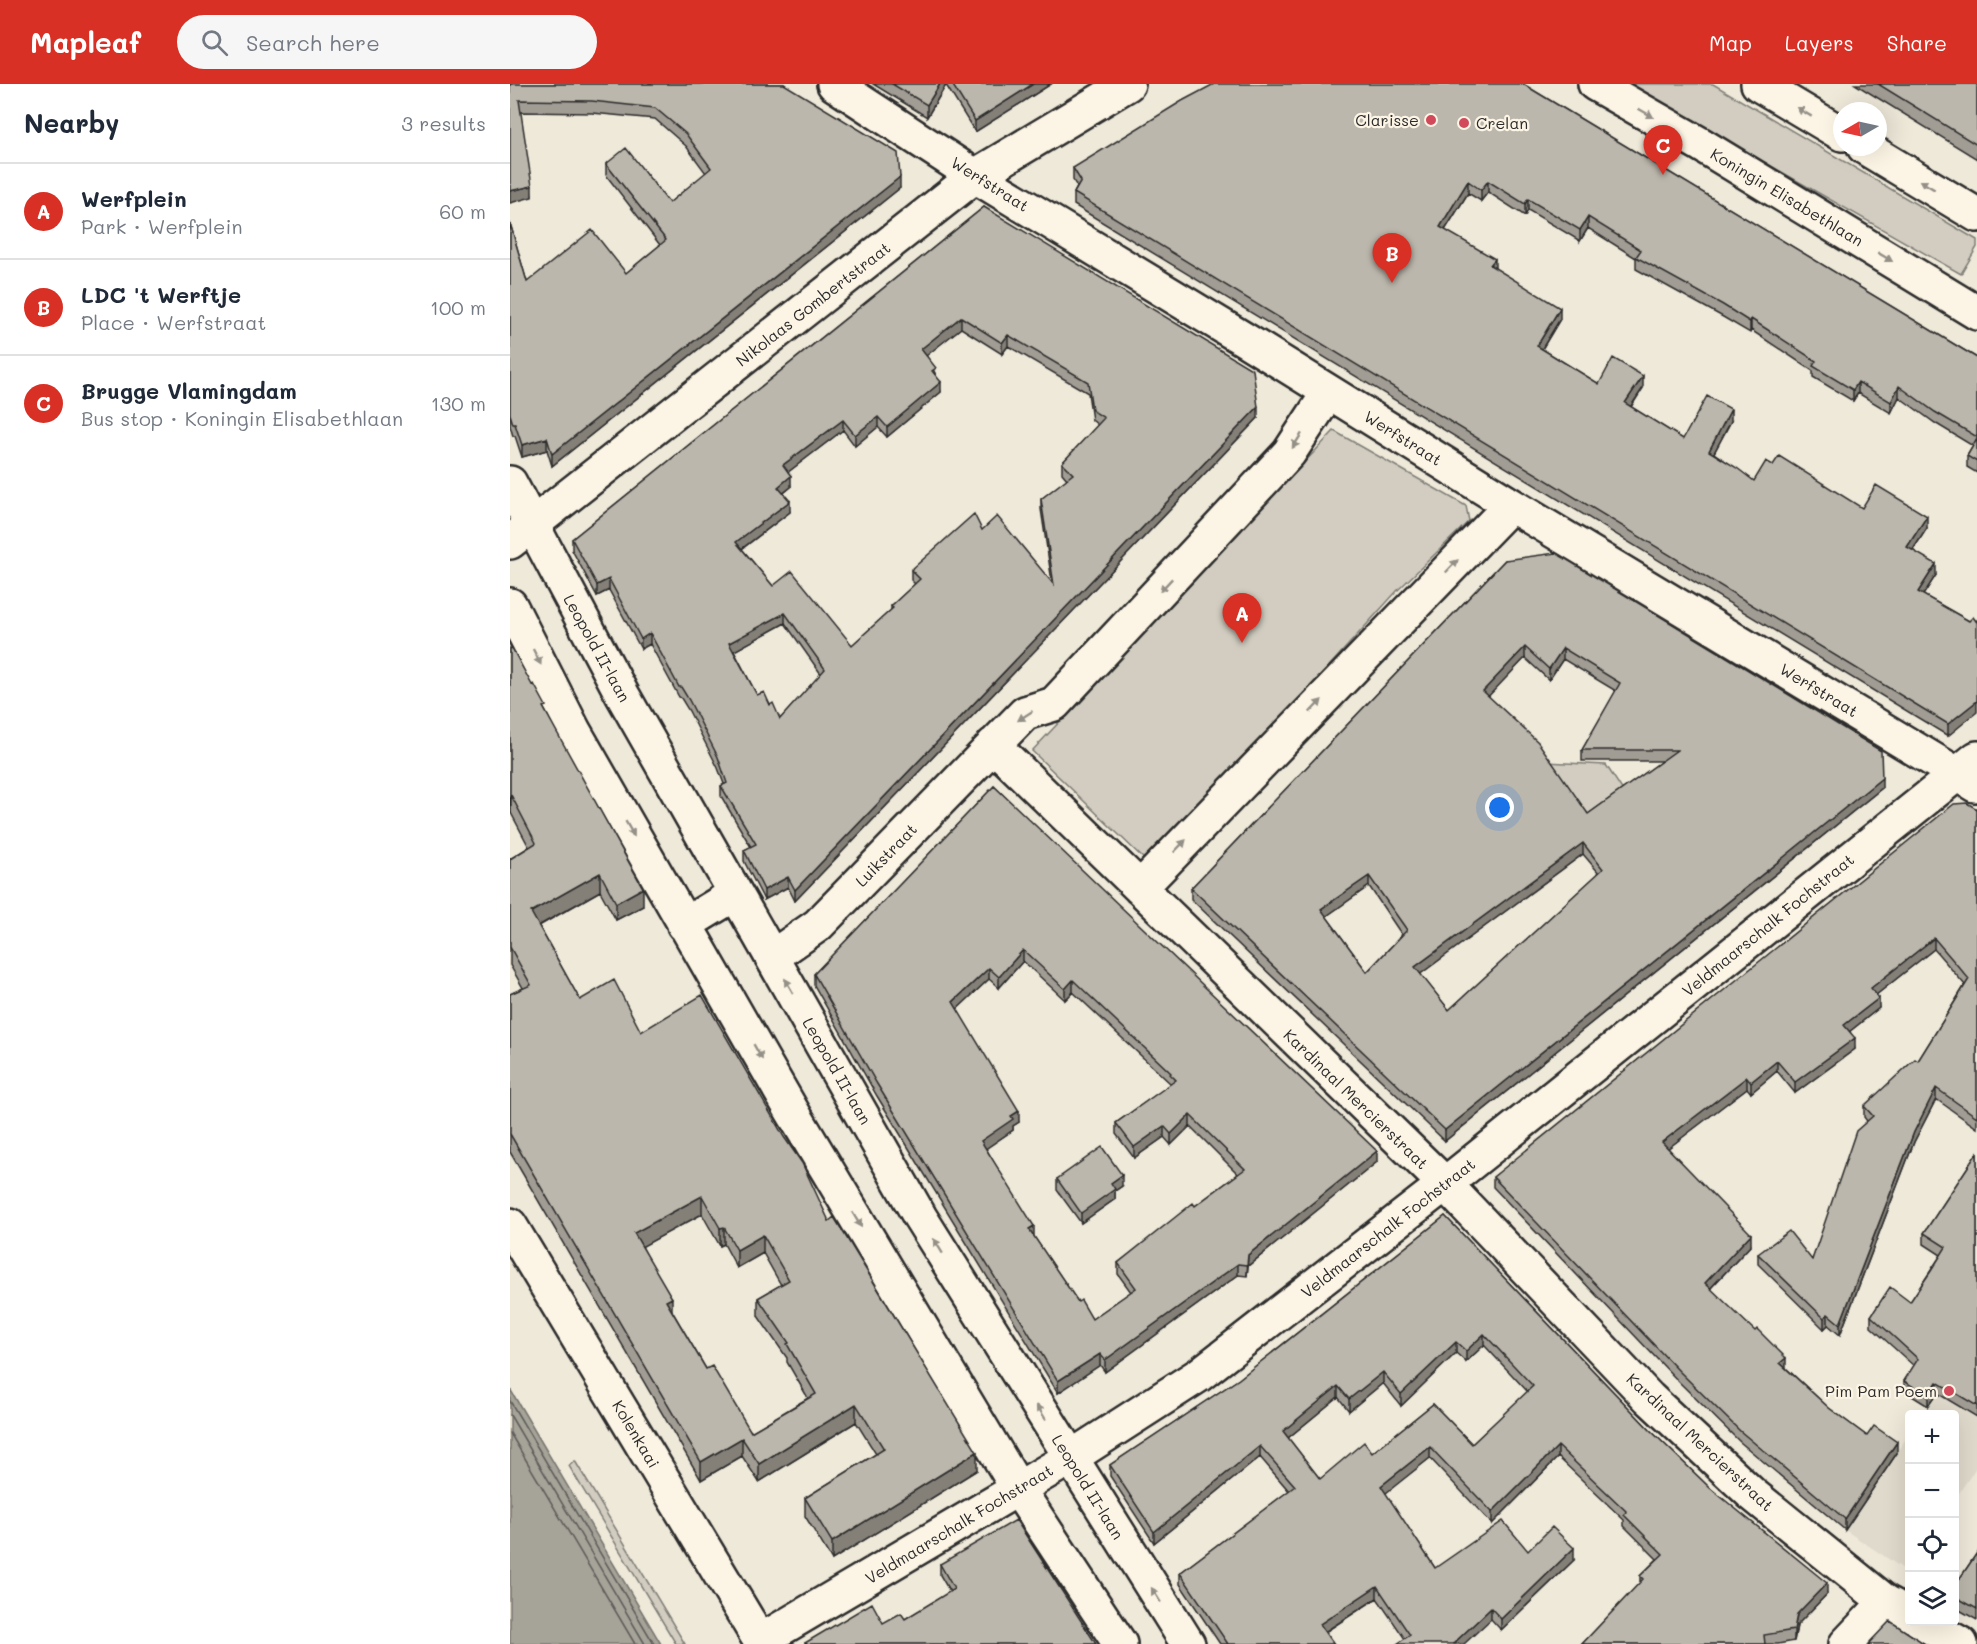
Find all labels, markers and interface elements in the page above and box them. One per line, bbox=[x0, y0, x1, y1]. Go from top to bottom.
search box bbox=[177, 15, 597, 69]
text: Mapleaf bbox=[30, 24, 141, 60]
icon: search bbox=[198, 26, 231, 59]
text: Search here bbox=[246, 28, 380, 57]
text: Map bbox=[1709, 29, 1752, 56]
text: Layers bbox=[1785, 29, 1854, 56]
text: Share bbox=[1887, 29, 1947, 56]
north arrow bbox=[1833, 102, 1887, 156]
text: Nearby bbox=[24, 106, 119, 140]
one-way arrow bbox=[1796, 106, 1812, 117]
one-way arrow bbox=[1638, 108, 1655, 118]
place label: Clarisse bbox=[1355, 109, 1419, 130]
text: 3 results bbox=[401, 110, 486, 136]
place label: Crelan bbox=[1476, 112, 1528, 133]
marker: Clarisse bbox=[1424, 113, 1438, 127]
marker: Crelan bbox=[1457, 116, 1471, 130]
pin: C bbox=[1644, 126, 1682, 175]
street label: Koningin Elisabethlaan bbox=[1707, 143, 1868, 251]
street label: Werfstraat bbox=[947, 151, 1033, 216]
one-way arrow bbox=[1919, 179, 1935, 190]
text: Werfplein bbox=[81, 184, 187, 213]
text: A bbox=[37, 198, 50, 224]
text: 60 m bbox=[439, 198, 486, 224]
text: Park · Werfplein bbox=[81, 213, 243, 239]
pin: B bbox=[1372, 234, 1412, 283]
street label: Nikolaas Gombertstraat bbox=[731, 237, 894, 371]
one-way arrow bbox=[1877, 251, 1893, 262]
text: LDC 't Werftje bbox=[81, 280, 241, 309]
text: B bbox=[37, 294, 50, 320]
text: 100 m bbox=[430, 294, 486, 320]
text: Place · Werfstraat bbox=[81, 309, 266, 335]
text: Brugge Vlamingdam bbox=[81, 376, 297, 405]
text: C bbox=[36, 390, 51, 416]
text: 130 m bbox=[431, 390, 486, 416]
text: Bus stop · Koningin Elisabethlaan bbox=[81, 405, 403, 431]
street label: Werfstraat bbox=[1360, 405, 1446, 470]
one-way arrow bbox=[1292, 433, 1303, 449]
one-way arrow bbox=[1444, 559, 1458, 573]
one-way arrow bbox=[1159, 578, 1173, 592]
street label: Leopold II-laan bbox=[559, 590, 636, 705]
pin: A bbox=[1222, 594, 1262, 643]
one-way arrow bbox=[532, 649, 541, 666]
street label: Werfstraat bbox=[1776, 658, 1862, 721]
one-way arrow bbox=[1309, 698, 1323, 713]
one-way arrow bbox=[1017, 710, 1033, 721]
your location bbox=[1485, 793, 1514, 822]
street label: Luikstraat bbox=[850, 818, 921, 891]
one-way arrow bbox=[624, 820, 634, 837]
one-way arrow bbox=[1173, 839, 1187, 853]
street label: Veldmaarschalk Fochstraat bbox=[1677, 849, 1858, 1001]
one-way arrow bbox=[784, 977, 794, 994]
street label: Leopold II-laan bbox=[798, 1014, 877, 1128]
street label: Kardinaal Mercierstraat bbox=[1279, 1024, 1433, 1173]
one-way arrow bbox=[753, 1044, 763, 1061]
street label: Veldmaarschalk Fochstraat bbox=[1296, 1153, 1479, 1302]
one-way arrow bbox=[852, 1212, 863, 1228]
one-way arrow bbox=[933, 1238, 944, 1255]
street label: Kardinaal Mercierstraat bbox=[1622, 1368, 1778, 1515]
place label: Pim Pam Poem bbox=[1825, 1380, 1937, 1401]
marker: Pim Pam Poem bbox=[1942, 1384, 1956, 1398]
street label: Kolenkaai bbox=[608, 1396, 665, 1471]
one-way arrow bbox=[1036, 1404, 1047, 1420]
map controls bbox=[1905, 1410, 1959, 1626]
button: + bbox=[1905, 1410, 1959, 1464]
street label: Leopold II-laan bbox=[1048, 1430, 1129, 1543]
street label: Veldmaarschalk Fochstraat bbox=[861, 1459, 1057, 1588]
button: − bbox=[1905, 1464, 1959, 1518]
button: locate bbox=[1905, 1518, 1959, 1572]
button: layers bbox=[1905, 1572, 1959, 1626]
one-way arrow bbox=[1151, 1587, 1162, 1603]

